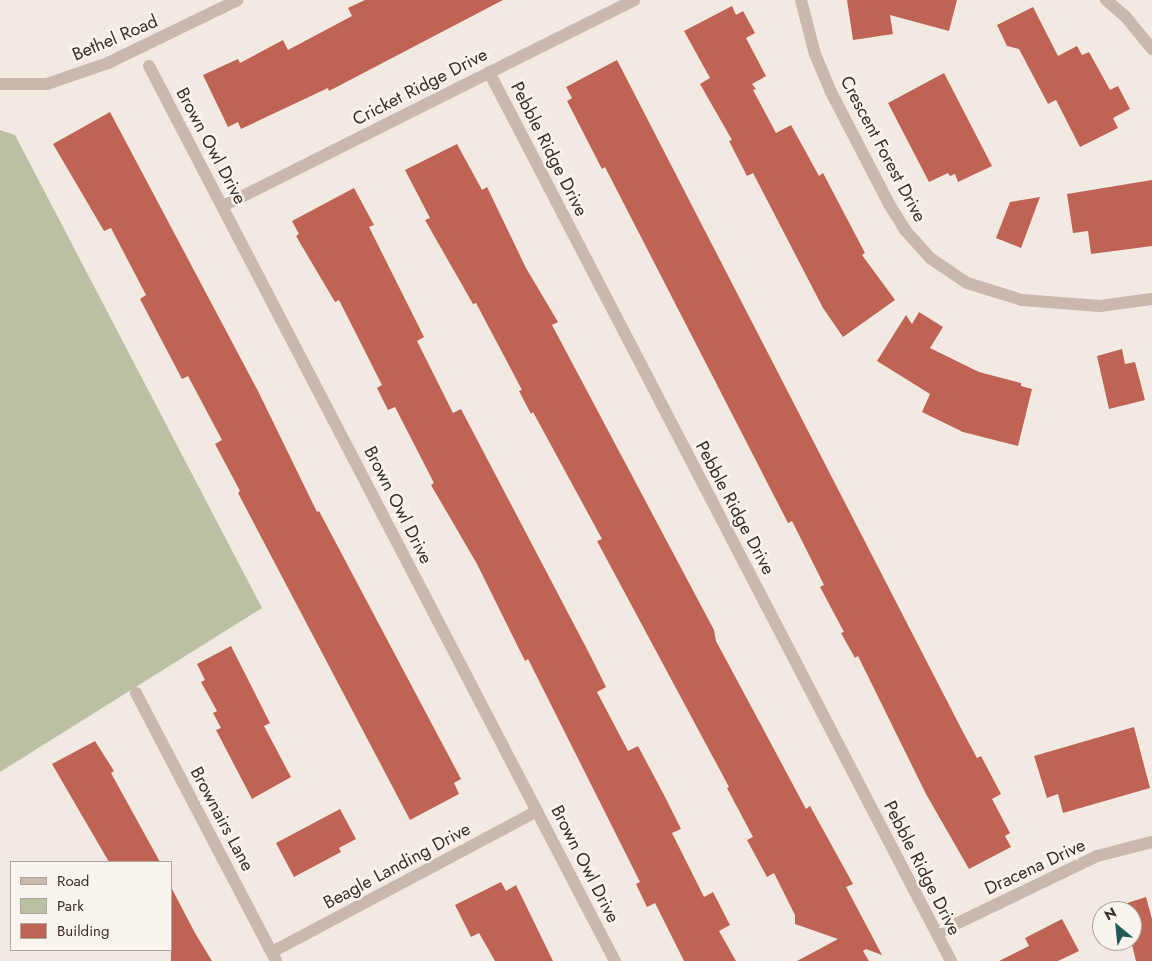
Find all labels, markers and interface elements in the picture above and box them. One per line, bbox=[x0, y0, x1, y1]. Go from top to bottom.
street label: Bethel Road bbox=[69, 10, 161, 66]
street label: Cricket Ridge Drive bbox=[349, 44, 491, 130]
street label: Crescent Forest Drive bbox=[835, 72, 931, 226]
street label: Pebble Ridge Drive bbox=[506, 78, 592, 220]
street label: Brown Owl Drive bbox=[171, 84, 251, 208]
street label: Pebble Ridge Drive bbox=[691, 438, 779, 578]
street label: Brown Owl Drive bbox=[359, 443, 437, 567]
street label: Brownairs Lane bbox=[186, 763, 258, 875]
street label: Pebble Ridge Drive bbox=[879, 797, 965, 939]
street label: Brown Owl Drive bbox=[546, 802, 624, 926]
street label: Beagle Landing Drive bbox=[320, 818, 474, 914]
street label: Dracena Drive bbox=[981, 834, 1089, 900]
legend bbox=[10, 861, 172, 951]
text: Road bbox=[57, 870, 89, 892]
text: Park bbox=[57, 895, 84, 917]
north arrow bbox=[1092, 901, 1142, 951]
text: N bbox=[1101, 902, 1120, 925]
text: Building bbox=[57, 920, 109, 942]

